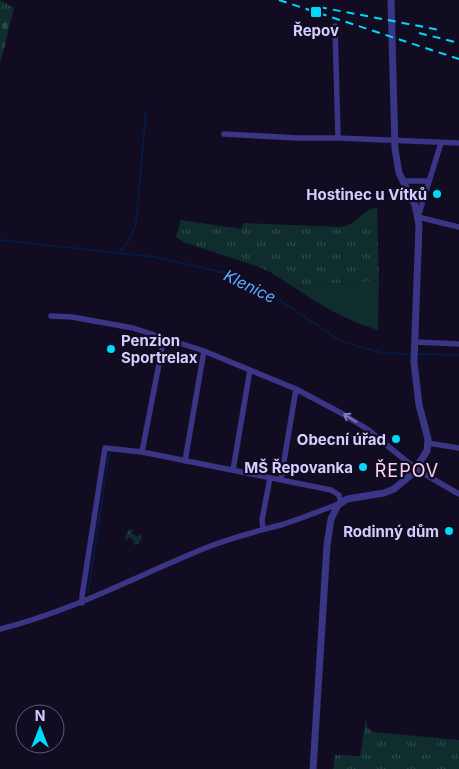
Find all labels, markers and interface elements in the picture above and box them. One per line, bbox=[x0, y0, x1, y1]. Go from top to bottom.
marker: Řepov bbox=[309, 5, 323, 19]
place label: Řepov bbox=[293, 21, 339, 40]
place label: Hostinec u Vítků bbox=[306, 185, 427, 204]
marker: Hostinec u Vítků bbox=[431, 188, 443, 200]
water label: Klenice bbox=[221, 265, 279, 307]
place label: Penzion Sportrelax bbox=[121, 331, 198, 367]
marker: Penzion Sportrelax bbox=[105, 343, 117, 355]
one-way arrow bbox=[343, 413, 357, 423]
place label: Obecní úřad bbox=[297, 430, 386, 449]
marker: Obecní úřad bbox=[390, 433, 402, 445]
place label: MŠ Řepovanka bbox=[244, 458, 353, 477]
district label: ŘEPOV bbox=[375, 459, 439, 481]
marker: MŠ Řepovanka bbox=[357, 461, 369, 473]
place label: Rodinný dům bbox=[343, 522, 439, 541]
marker: Rodinný dům bbox=[443, 525, 455, 537]
north arrow bbox=[15, 704, 65, 754]
text: N bbox=[35, 707, 45, 724]

